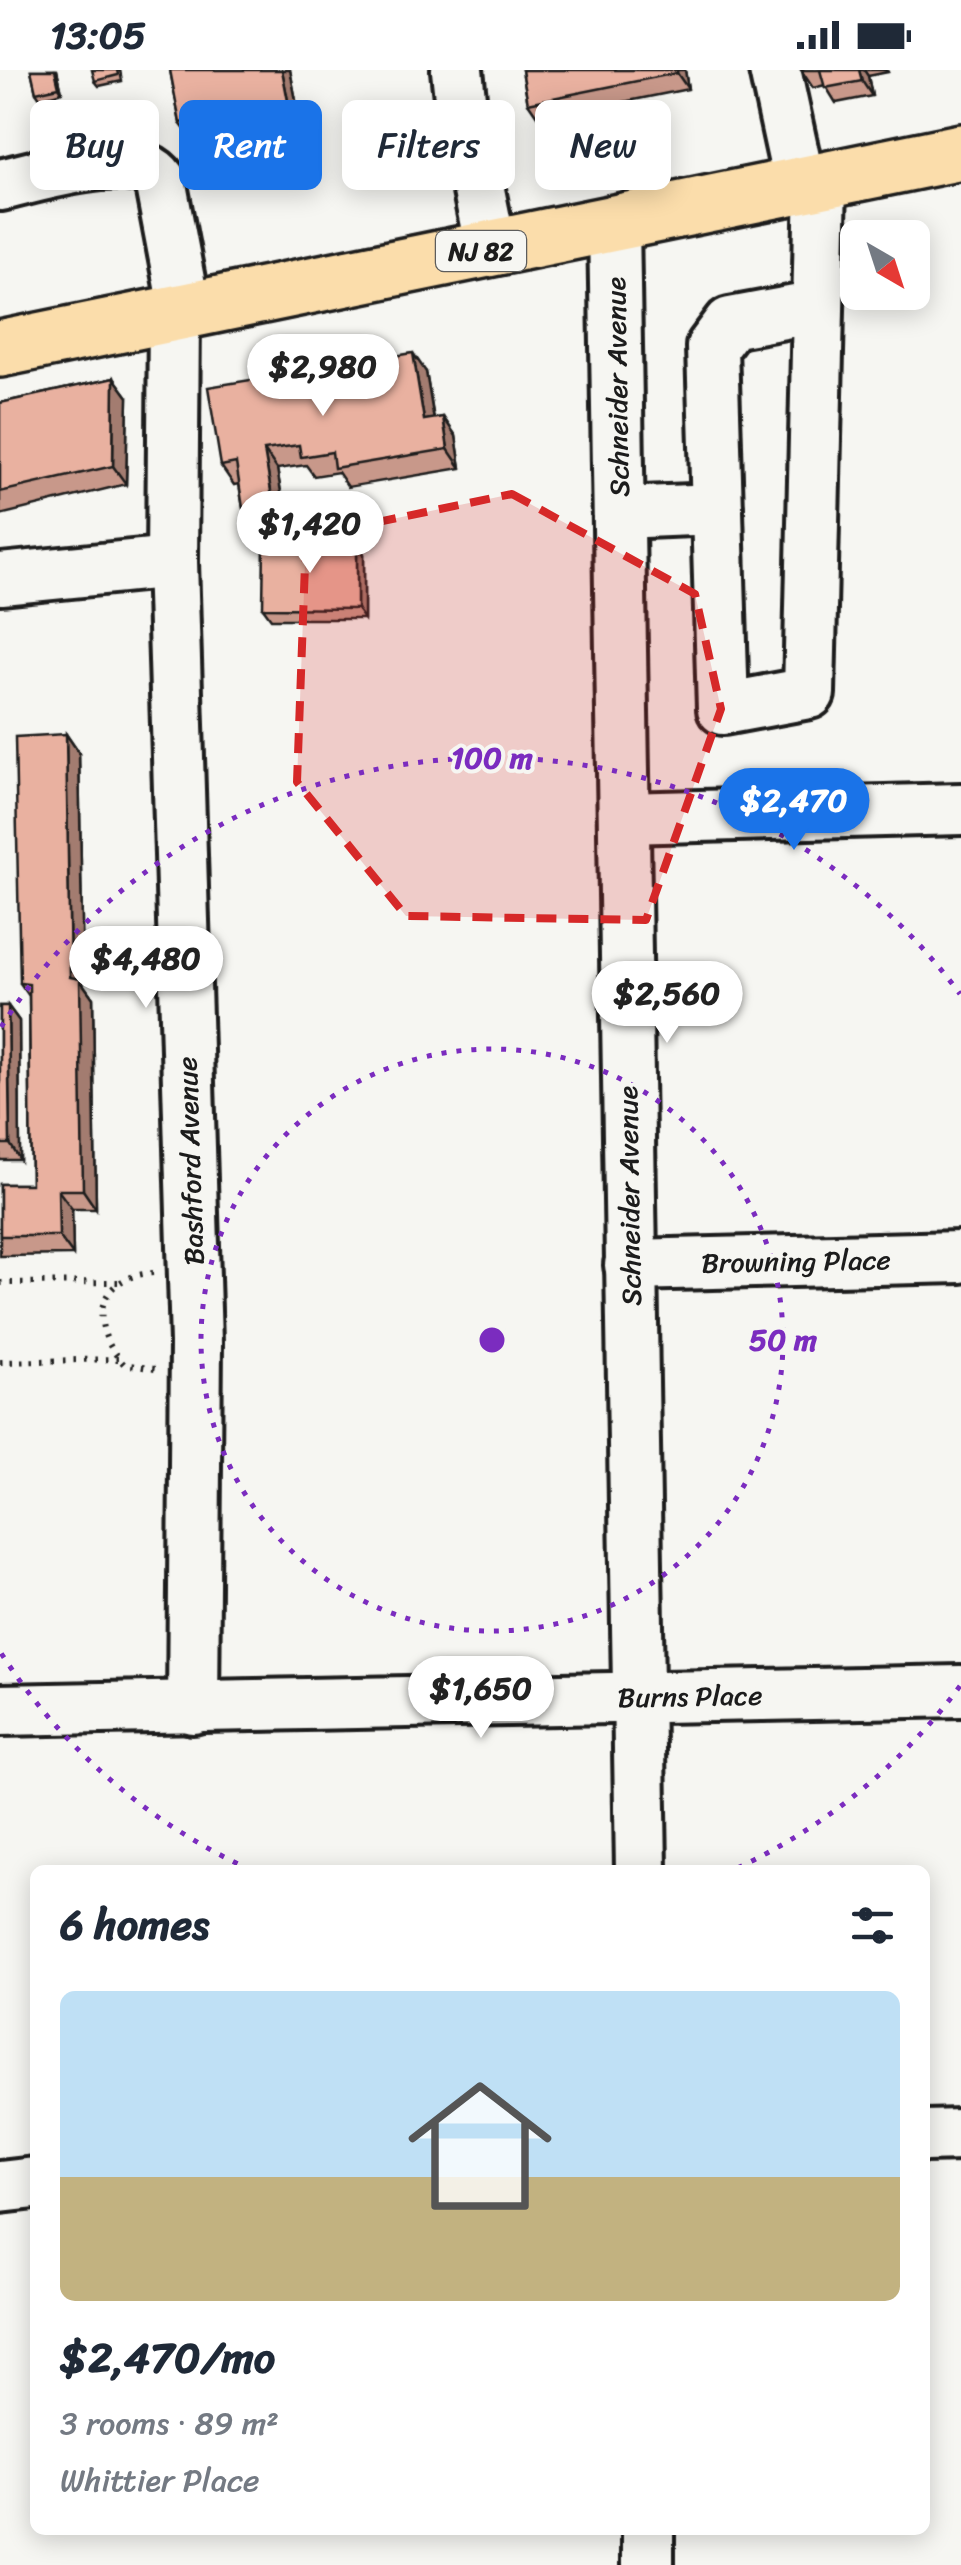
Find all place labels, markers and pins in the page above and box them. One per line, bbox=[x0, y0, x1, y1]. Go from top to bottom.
pin: $2,980 bbox=[242, 334, 404, 419]
pin: $1,420 bbox=[229, 491, 391, 576]
pin: $2,470 bbox=[713, 768, 875, 853]
pin: $4,480 bbox=[65, 926, 227, 1011]
pin: $2,560 bbox=[586, 961, 748, 1046]
centre of rings bbox=[474, 1322, 510, 1358]
pin: $1,650 bbox=[400, 1656, 562, 1741]

